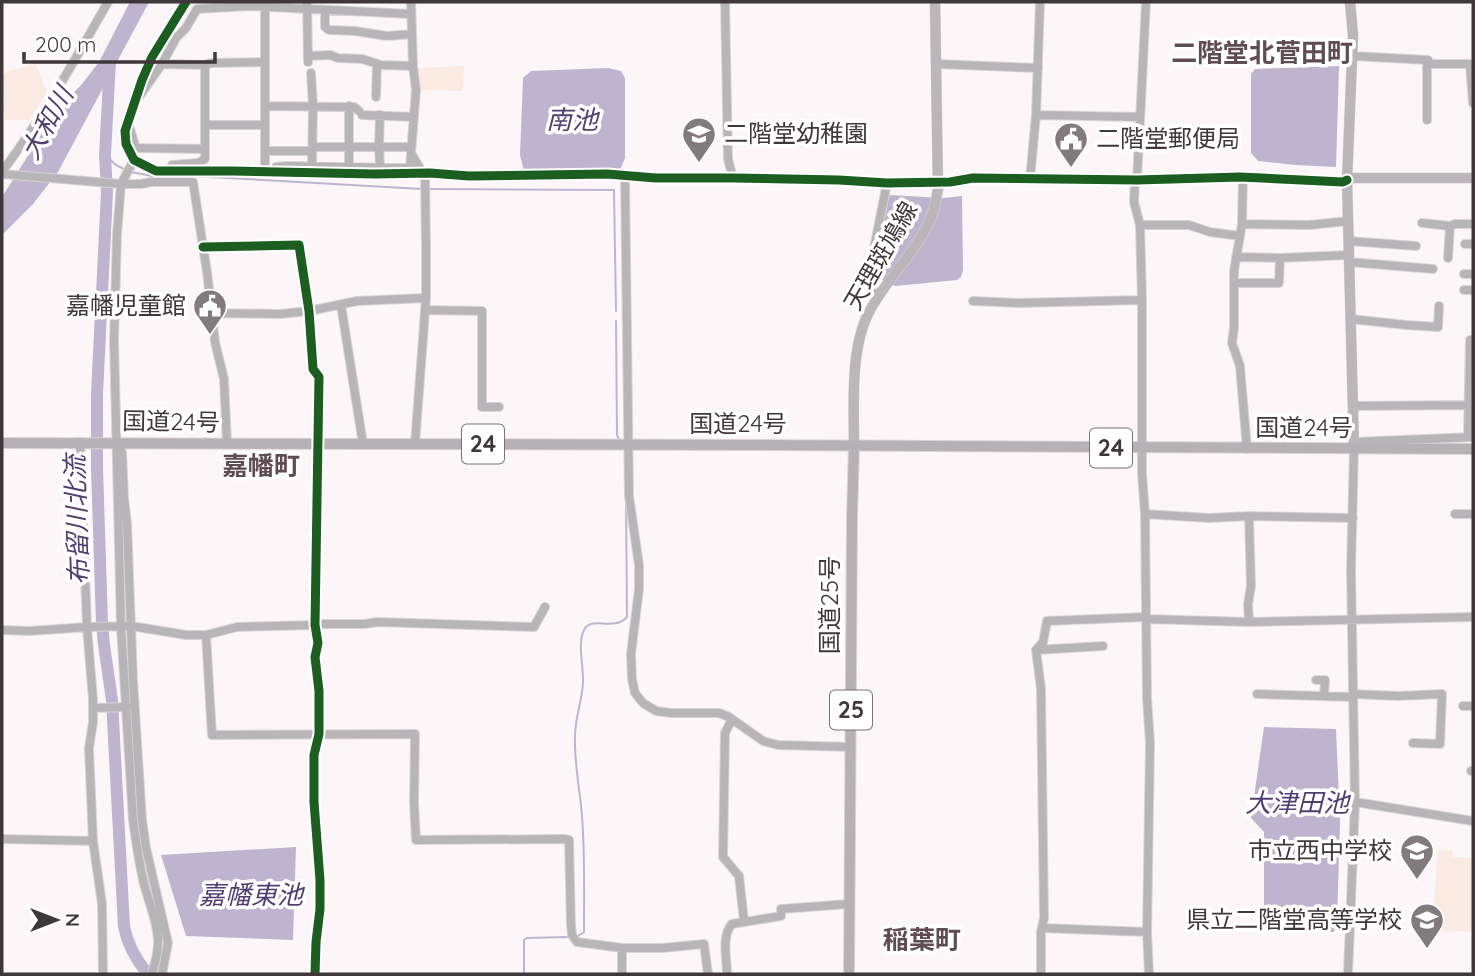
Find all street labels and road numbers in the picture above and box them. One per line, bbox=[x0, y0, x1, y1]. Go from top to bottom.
street label: 天理斑鳩線 bbox=[837, 196, 923, 315]
street label: 国道24号 bbox=[122, 405, 220, 437]
street label: 国道24号 bbox=[689, 408, 787, 438]
street label: 国道24号 bbox=[1255, 412, 1353, 442]
road number: 24 bbox=[462, 424, 504, 464]
road number: 24 bbox=[1090, 428, 1132, 468]
street label: 国道25号 bbox=[814, 556, 844, 654]
road number: 25 bbox=[830, 690, 872, 730]

